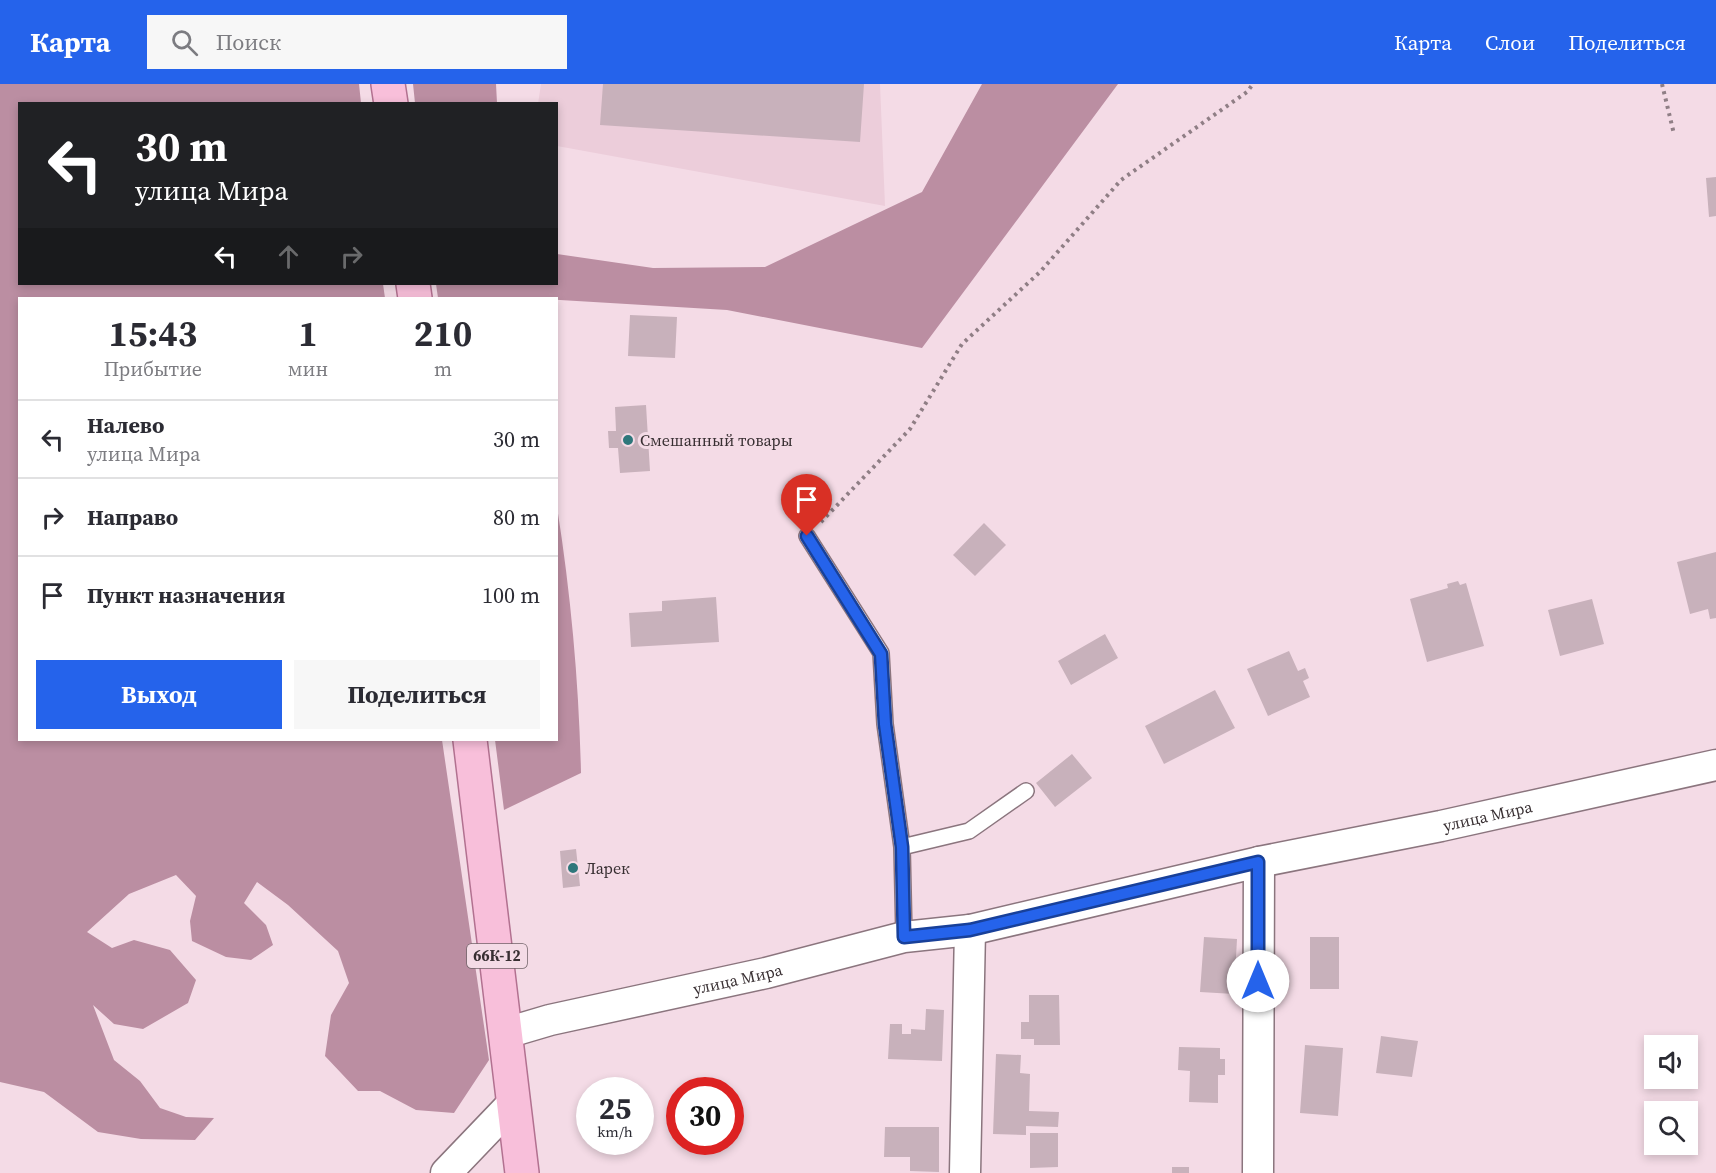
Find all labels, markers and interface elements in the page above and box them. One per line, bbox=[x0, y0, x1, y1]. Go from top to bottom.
search box bbox=[147, 15, 567, 69]
text: Карта bbox=[30, 23, 111, 61]
icon: search bbox=[168, 26, 201, 59]
text: Поиск bbox=[216, 27, 281, 57]
text: Карта bbox=[1394, 28, 1452, 57]
text: Слои bbox=[1485, 28, 1535, 57]
text: Поделиться bbox=[1568, 28, 1686, 57]
text: 30 m bbox=[135, 117, 228, 175]
icon: left bbox=[36, 126, 114, 204]
text: улица Мира bbox=[135, 172, 288, 209]
icon: left bbox=[209, 240, 242, 273]
icon: ahead bbox=[272, 240, 305, 273]
icon: right bbox=[335, 240, 368, 273]
text: 15:43 bbox=[108, 309, 197, 358]
text: 1 bbox=[298, 309, 318, 358]
text: 210 bbox=[414, 309, 472, 358]
text: Прибытие bbox=[104, 355, 202, 383]
text: мин bbox=[288, 355, 328, 383]
text: m bbox=[434, 355, 452, 383]
text: Налево bbox=[87, 410, 164, 440]
icon: left bbox=[36, 423, 69, 456]
text: 30 m bbox=[493, 424, 540, 454]
place label: Смешанный товары bbox=[640, 429, 793, 451]
marker: Смешанный товары bbox=[621, 433, 635, 447]
text: улица Мира bbox=[87, 440, 201, 468]
pin bbox=[781, 474, 832, 536]
icon: arrive bbox=[790, 483, 823, 516]
icon: right bbox=[36, 501, 69, 534]
text: Направо bbox=[87, 502, 178, 532]
text: 80 m bbox=[493, 502, 540, 532]
icon: arrive bbox=[36, 579, 69, 612]
text: Пункт назначения bbox=[87, 580, 285, 610]
text: 100 m bbox=[482, 580, 540, 610]
button: Выход bbox=[36, 660, 282, 729]
button: Поделиться bbox=[294, 660, 540, 729]
street label: улица Мира bbox=[1441, 795, 1535, 836]
place label: Ларек bbox=[585, 857, 630, 879]
marker: Ларек bbox=[566, 861, 580, 875]
road number: 66К-12 bbox=[467, 944, 527, 968]
position arrow bbox=[1226, 949, 1290, 1013]
street label: улица Мира bbox=[691, 958, 786, 1000]
map controls bbox=[1644, 1035, 1698, 1155]
button: sound bbox=[1644, 1035, 1698, 1089]
speed limit sign: 30 bbox=[666, 1077, 744, 1155]
text: 25 bbox=[599, 1088, 631, 1129]
button: search bbox=[1644, 1101, 1698, 1155]
text: km/h bbox=[597, 1121, 633, 1142]

